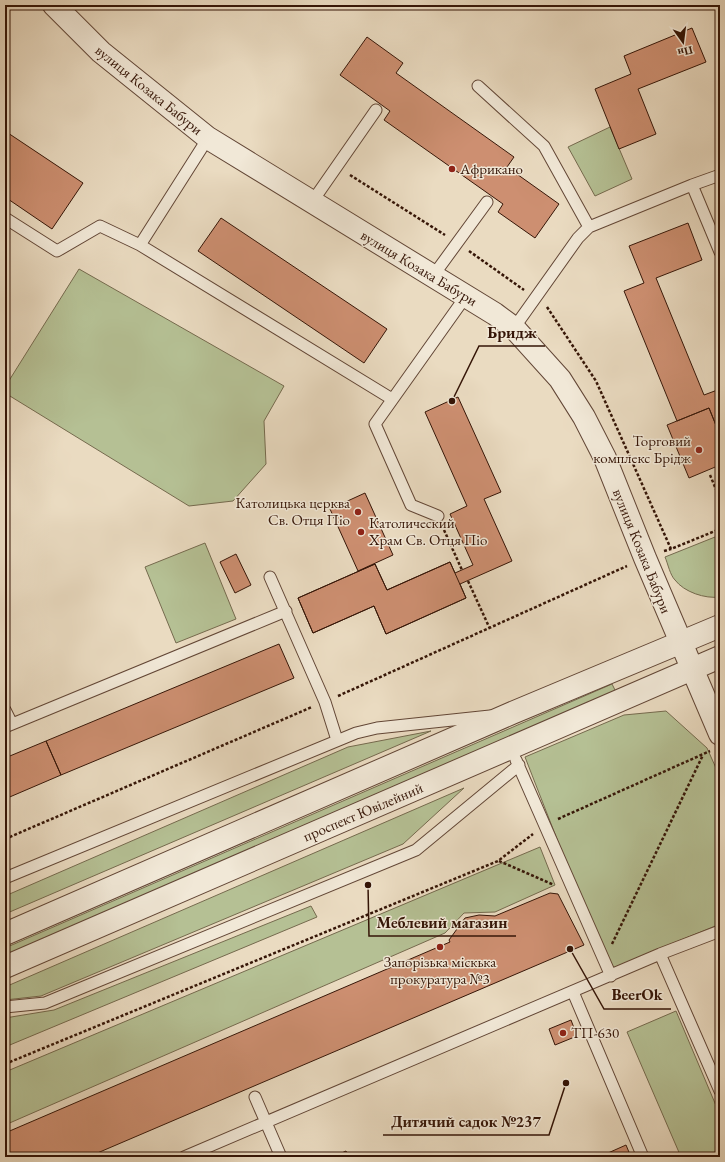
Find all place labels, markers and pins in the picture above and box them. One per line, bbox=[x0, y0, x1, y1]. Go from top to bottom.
place label: Африкано bbox=[459, 159, 523, 178]
marker: Африкано bbox=[447, 164, 457, 174]
callout: Бридж bbox=[479, 318, 545, 346]
place label: Торговий комплекс Брідж bbox=[593, 431, 691, 467]
marker: Торговий комплекс Брідж bbox=[694, 445, 704, 455]
place label: Католицька церква Св. Отця Піо bbox=[235, 493, 350, 529]
marker: Католицька церква Св. Отця Піо bbox=[353, 507, 363, 517]
place label: Католический Храм Св. Отця Піо bbox=[368, 513, 487, 549]
marker: Католический Храм Св. Отця Піо bbox=[356, 527, 366, 537]
callout: Меблевий магазин bbox=[369, 908, 516, 936]
marker: Запорізька міскька прокуратура №3 bbox=[435, 942, 445, 952]
place label: Запорізька міскька прокуратура №3 bbox=[384, 952, 496, 988]
callout: BeerOk bbox=[604, 981, 671, 1009]
place label: ТП-630 bbox=[571, 1023, 619, 1042]
marker: ТП-630 bbox=[558, 1028, 568, 1038]
callout: Дитячий садок №237 bbox=[383, 1107, 549, 1135]

